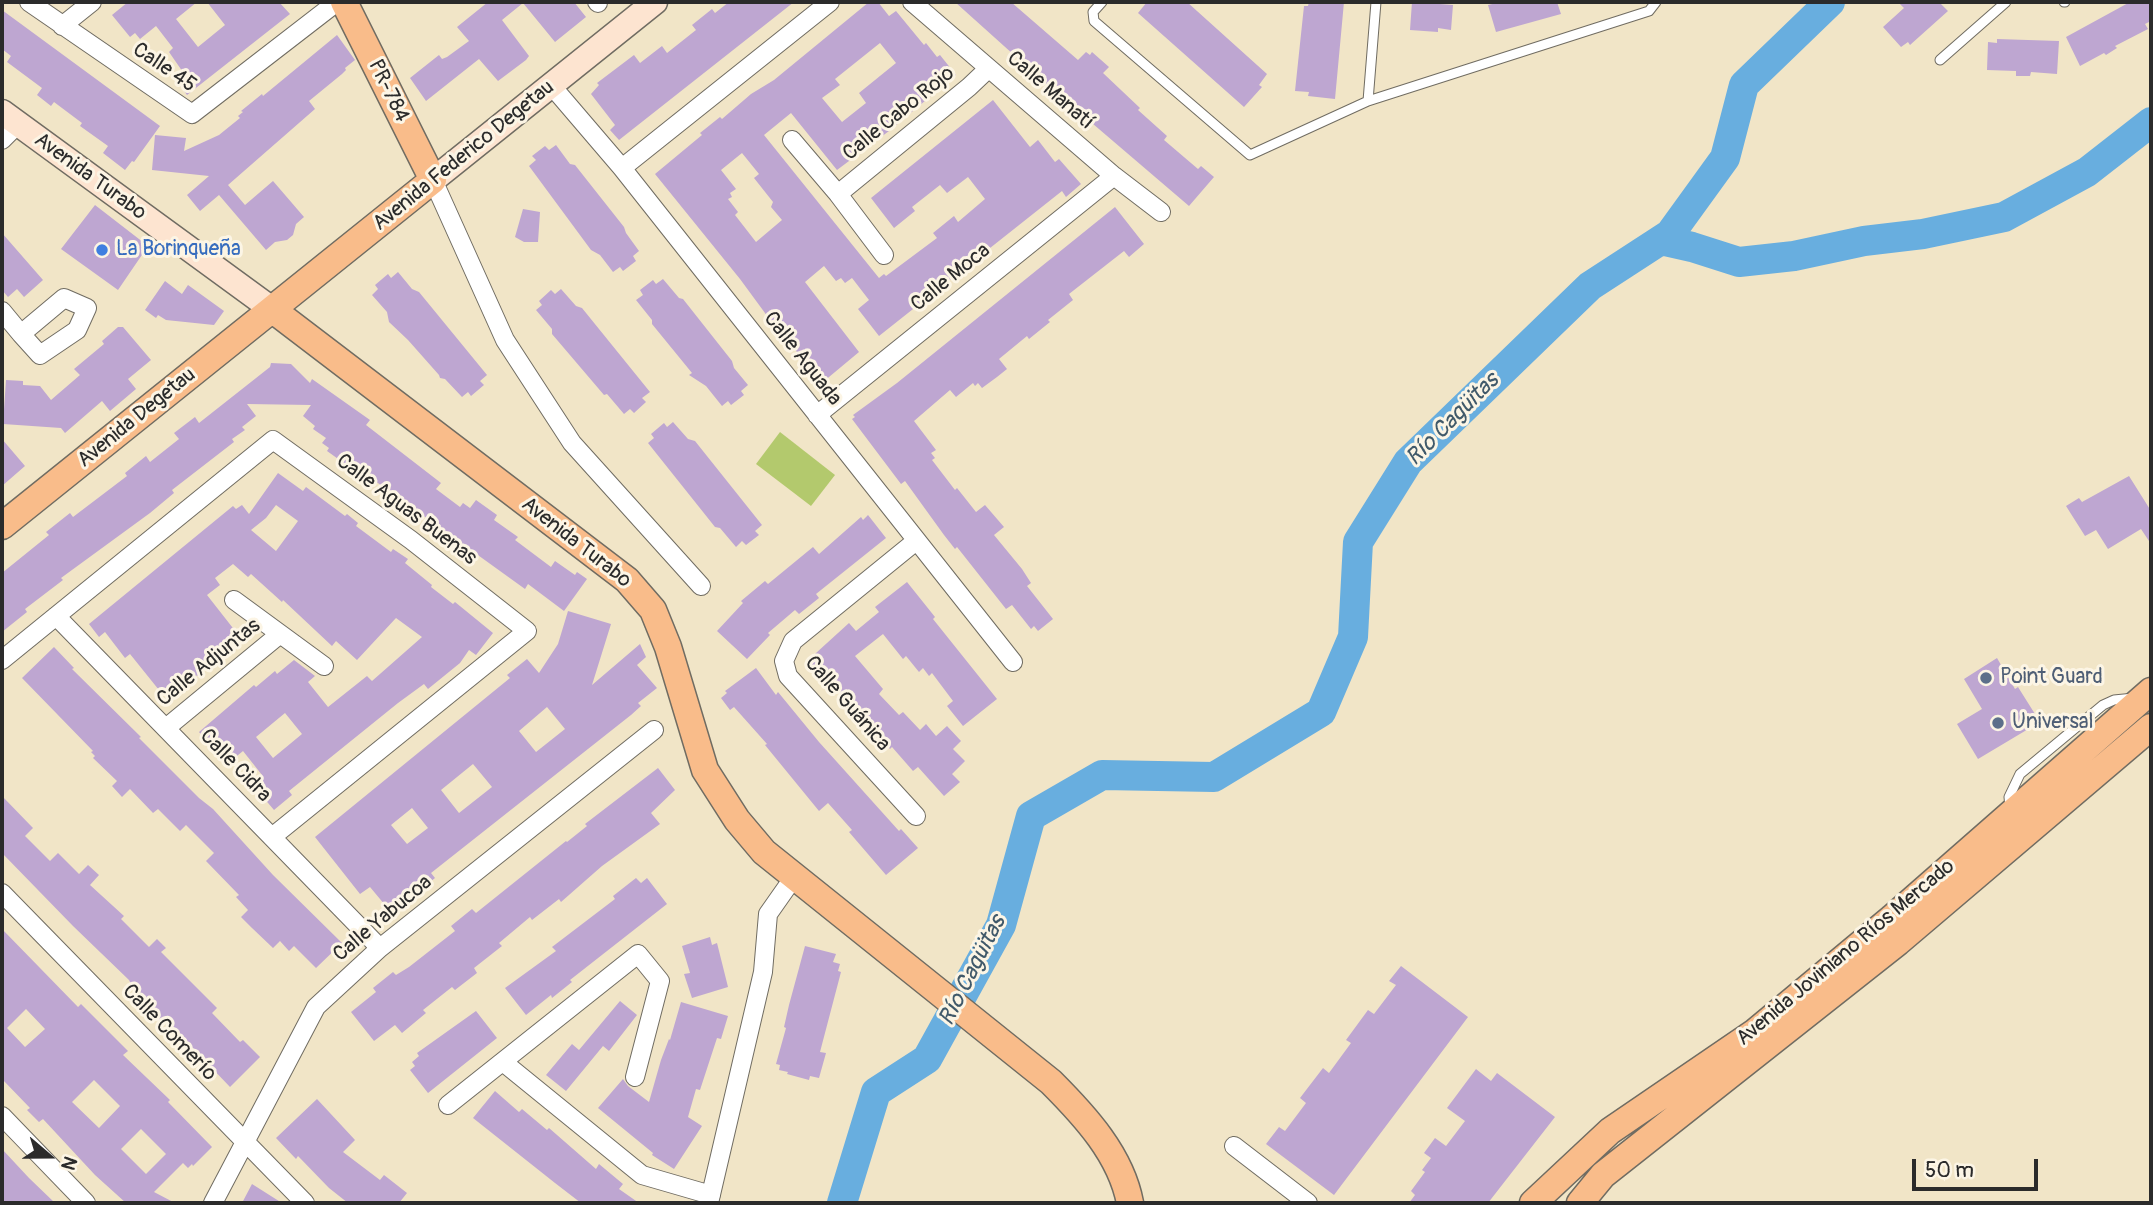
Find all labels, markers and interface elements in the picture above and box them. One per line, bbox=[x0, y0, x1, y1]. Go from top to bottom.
street label: Calle 45 bbox=[127, 38, 201, 98]
street label: Calle Manatí bbox=[1001, 46, 1099, 136]
street label: PR-784 bbox=[362, 56, 414, 126]
street label: Calle Cabo Rojo bbox=[838, 61, 960, 167]
street label: Avenida Federico Degetau bbox=[368, 75, 560, 237]
street label: Avenida Turabo bbox=[29, 128, 151, 226]
place label: La Borinqueña bbox=[116, 237, 241, 263]
street label: Calle Moca bbox=[906, 238, 996, 318]
marker: La Borinqueña bbox=[94, 242, 110, 258]
street label: Calle Aguada bbox=[758, 307, 846, 411]
street label: Avenida Degetau bbox=[73, 363, 201, 473]
water label: Río Cagüitas bbox=[1401, 368, 1505, 472]
street label: Calle Aguas Buenas bbox=[331, 449, 481, 571]
street label: Avenida Turabo bbox=[516, 492, 636, 594]
street label: Calle Adjuntas bbox=[152, 614, 266, 712]
street label: Calle Guánica bbox=[799, 651, 895, 757]
place label: Point Guard bbox=[2000, 665, 2103, 691]
marker: Point Guard bbox=[1978, 670, 1994, 686]
place label: Universal bbox=[2012, 710, 2094, 736]
marker: Universal bbox=[1990, 715, 2006, 731]
street label: Calle Cidra bbox=[194, 724, 276, 808]
street label: Avenida Joviniano Ríos Mercado bbox=[1732, 854, 1960, 1052]
street label: Calle Yabucoa bbox=[328, 870, 438, 968]
water label: Río Cagüitas bbox=[934, 911, 1012, 1031]
street label: Calle Comerío bbox=[117, 979, 221, 1087]
north arrow bbox=[14, 1121, 84, 1191]
scale bar bbox=[1915, 1146, 2041, 1190]
text: N bbox=[55, 1153, 82, 1173]
text: 50 m bbox=[1925, 1157, 1974, 1184]

